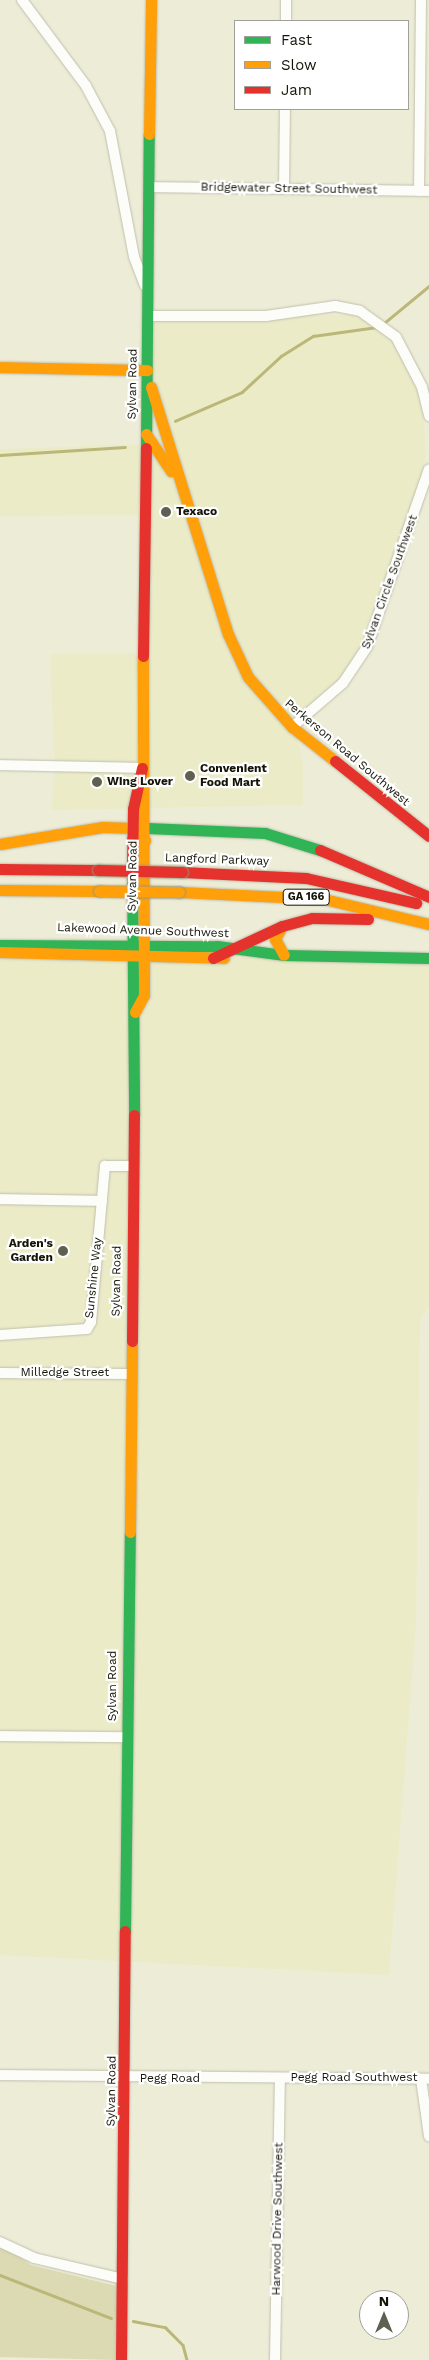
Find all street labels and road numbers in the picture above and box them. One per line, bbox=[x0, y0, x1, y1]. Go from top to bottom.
street label: Bridgewater Street Southwest bbox=[200, 180, 378, 198]
street label: Sylvan Road bbox=[125, 349, 141, 419]
street label: Sylvan Circle Southwest bbox=[359, 513, 421, 651]
street label: Perkerson Road Southwest bbox=[282, 697, 412, 809]
street label: Sylvan Road bbox=[125, 841, 141, 911]
street label: Langford Parkway bbox=[165, 851, 269, 869]
road number: GA 166 bbox=[282, 889, 330, 906]
street label: Lakewood Avenue Southwest bbox=[57, 921, 229, 941]
street label: Sunshine Way bbox=[83, 1237, 105, 1319]
street label: Sylvan Road bbox=[109, 1246, 125, 1316]
street label: Milledge Street bbox=[21, 1366, 109, 1380]
street label: Sylvan Road bbox=[106, 1651, 120, 1721]
street label: Sylvan Road bbox=[104, 2056, 120, 2126]
street label: Pegg Road Southwest bbox=[290, 2071, 418, 2085]
street label: Pegg Road bbox=[140, 2072, 200, 2086]
street label: Harwood Drive Southwest bbox=[269, 2142, 287, 2296]

